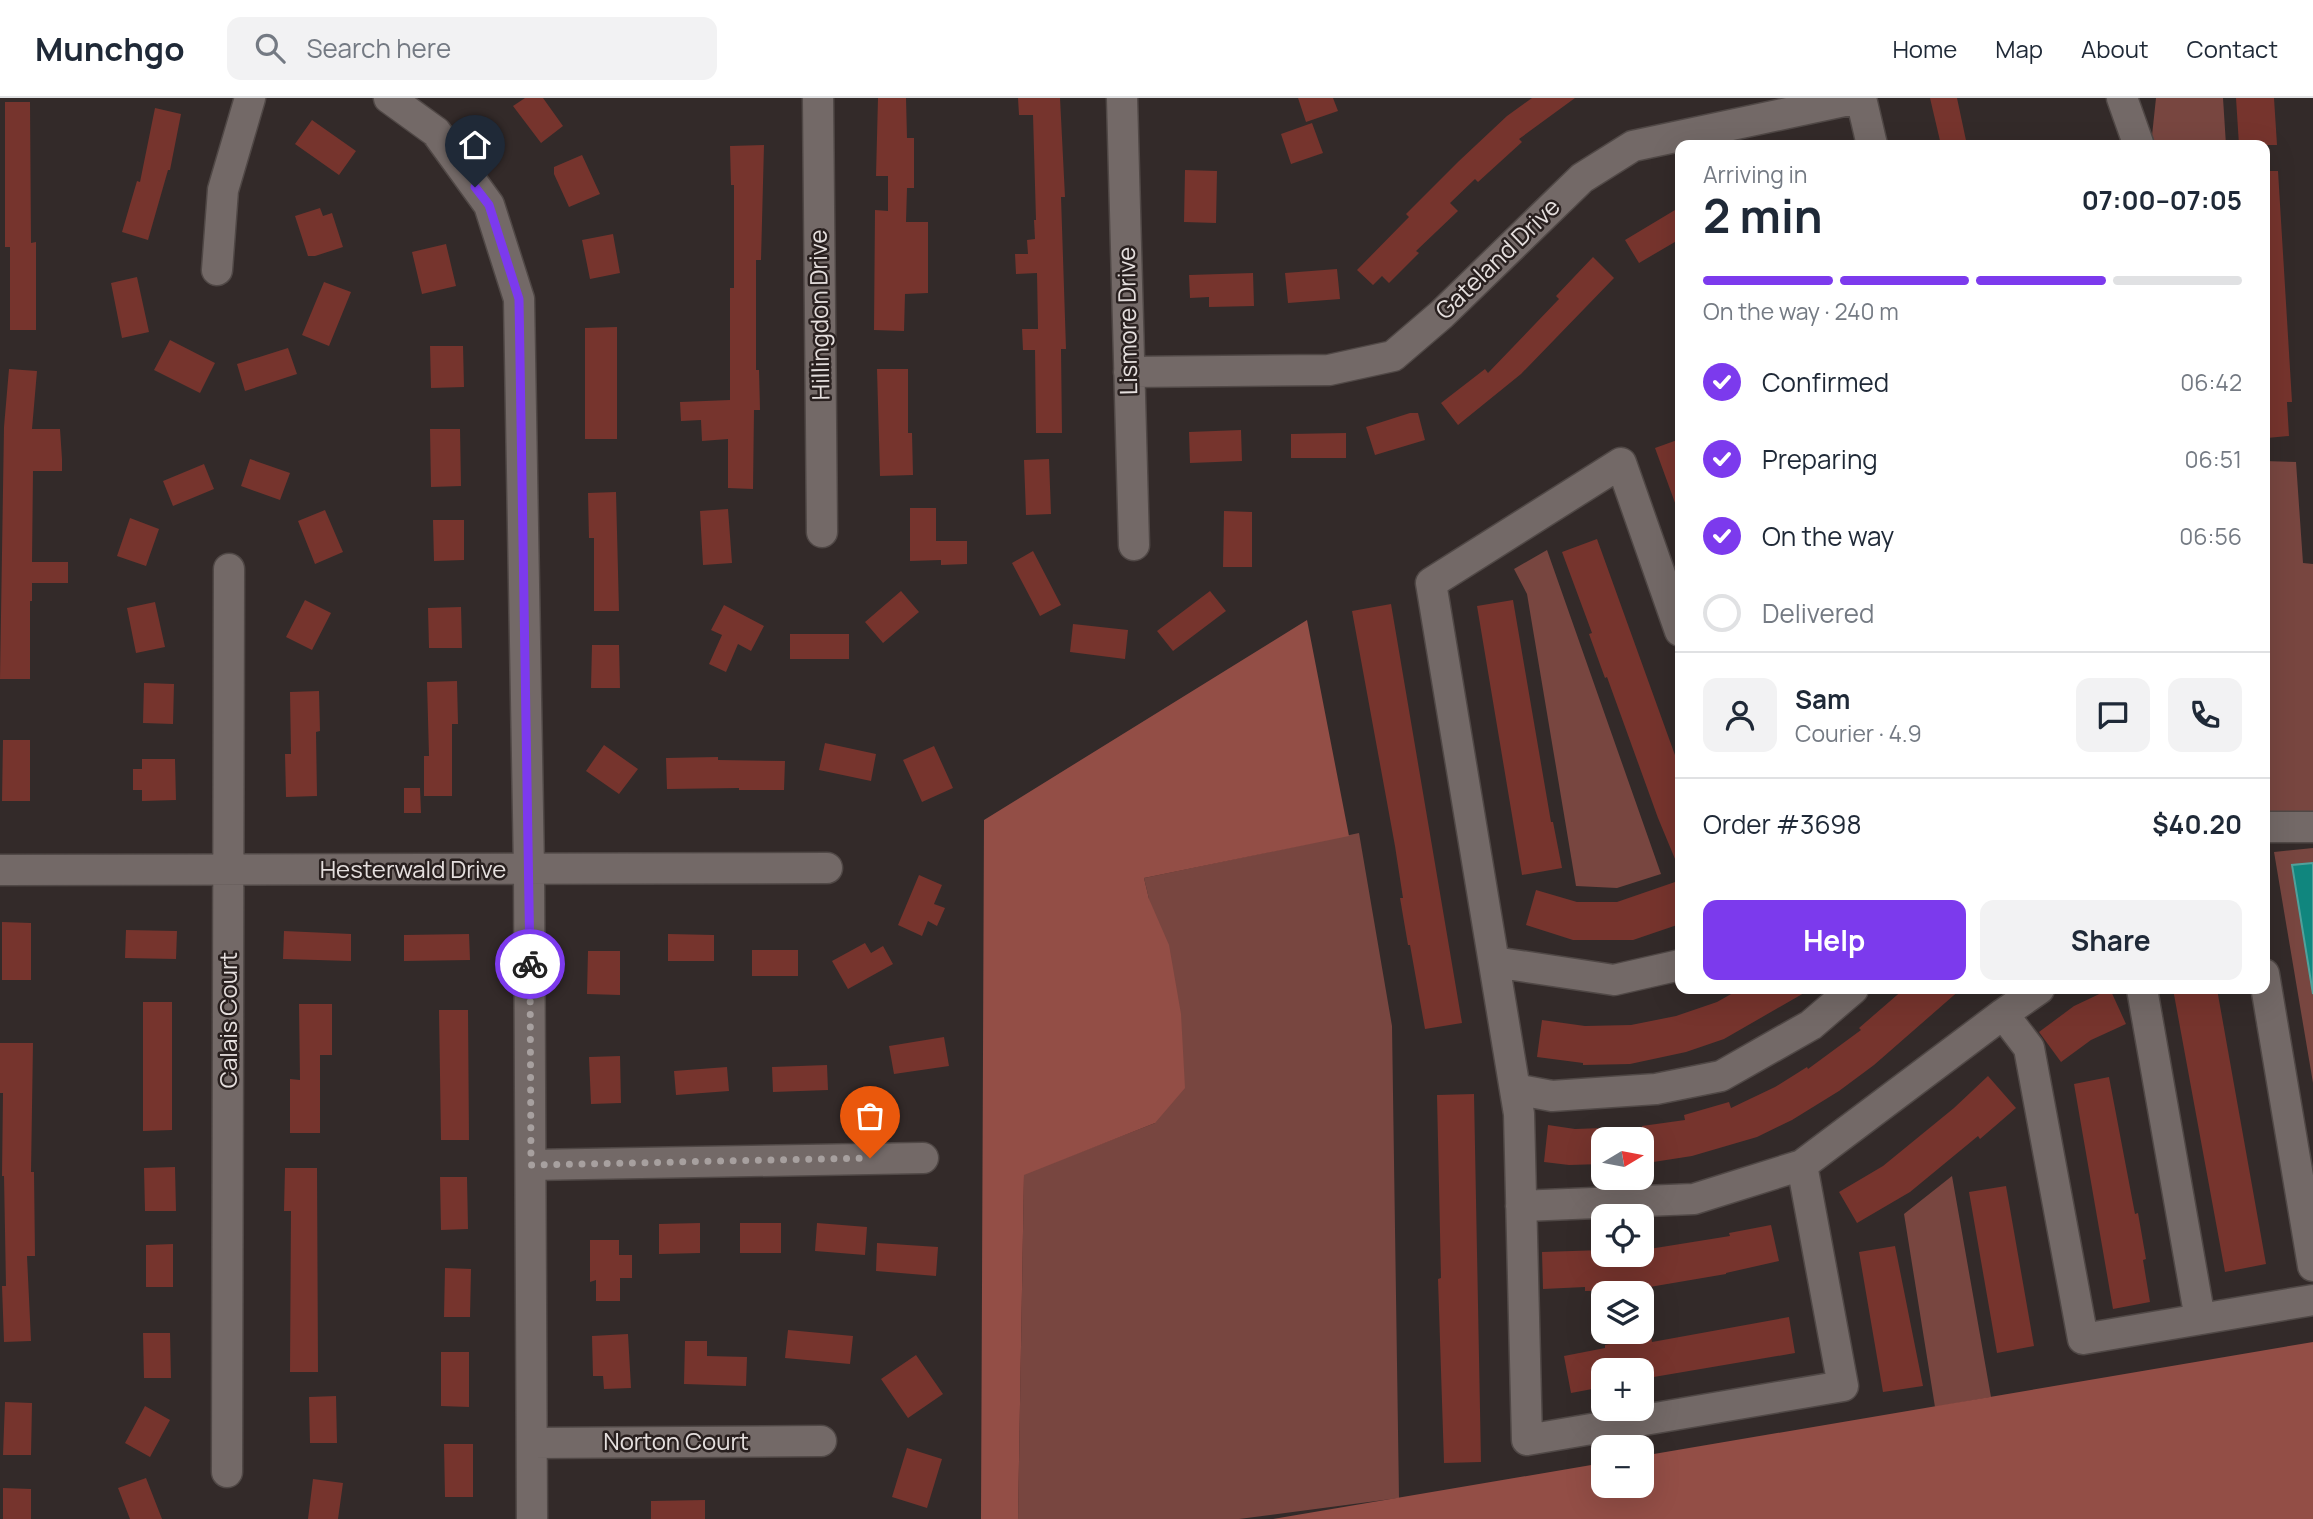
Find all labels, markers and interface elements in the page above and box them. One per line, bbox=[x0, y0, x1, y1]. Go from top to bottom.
search box bbox=[227, 17, 717, 80]
text: Munchgo bbox=[35, 26, 185, 71]
icon: search bbox=[251, 29, 289, 67]
text: Search here bbox=[307, 30, 451, 66]
text: Home bbox=[1892, 32, 1957, 65]
text: Map bbox=[1995, 32, 2043, 65]
text: About bbox=[2081, 32, 2149, 65]
text: Contact bbox=[2187, 32, 2278, 65]
pin bbox=[445, 115, 505, 187]
icon: home bbox=[456, 126, 494, 164]
text: Arriving in bbox=[1703, 158, 1808, 190]
text: 07:00–07:05 bbox=[2082, 182, 2242, 218]
text: 2 min bbox=[1703, 184, 1823, 247]
street label: Gateland Drive bbox=[1427, 190, 1567, 326]
street label: Hillingdon Drive bbox=[801, 229, 836, 401]
street label: Lismore Drive bbox=[1109, 247, 1144, 395]
text: On the way · 240 m bbox=[1703, 295, 1899, 327]
icon: check bbox=[1703, 363, 1741, 401]
text: Confirmed bbox=[1762, 364, 1889, 400]
text: 06:42 bbox=[2180, 366, 2242, 398]
icon: check bbox=[1703, 440, 1741, 478]
text: Preparing bbox=[1762, 441, 1878, 477]
text: 06:51 bbox=[2185, 443, 2242, 475]
icon: check bbox=[1703, 517, 1741, 555]
text: On the way bbox=[1762, 518, 1894, 554]
text: 06:56 bbox=[2179, 520, 2242, 552]
text: Delivered bbox=[1762, 595, 1874, 631]
button: person bbox=[1703, 678, 1777, 752]
button: chat bbox=[2076, 678, 2150, 752]
button: phone bbox=[2168, 678, 2242, 752]
text: Sam bbox=[1795, 681, 1850, 717]
text: Courier · 4.9 bbox=[1795, 717, 1922, 749]
text: Order #3698 bbox=[1703, 806, 1862, 842]
text: $40.20 bbox=[2152, 806, 2242, 842]
street label: Hesterwald Drive bbox=[320, 852, 506, 885]
button: Help bbox=[1703, 900, 1966, 980]
button: Share bbox=[1980, 900, 2242, 980]
courier bbox=[495, 929, 565, 999]
icon: bike bbox=[511, 945, 549, 983]
street label: Calais Court bbox=[211, 952, 244, 1088]
pin bbox=[840, 1086, 900, 1158]
icon: bag bbox=[851, 1097, 889, 1135]
north arrow bbox=[1591, 1127, 1654, 1190]
map controls bbox=[1591, 1127, 1654, 1498]
button: locate bbox=[1591, 1204, 1654, 1267]
button: layers bbox=[1591, 1281, 1654, 1344]
button: + bbox=[1591, 1358, 1654, 1421]
street label: Norton Court bbox=[603, 1424, 749, 1457]
button: − bbox=[1591, 1435, 1654, 1498]

